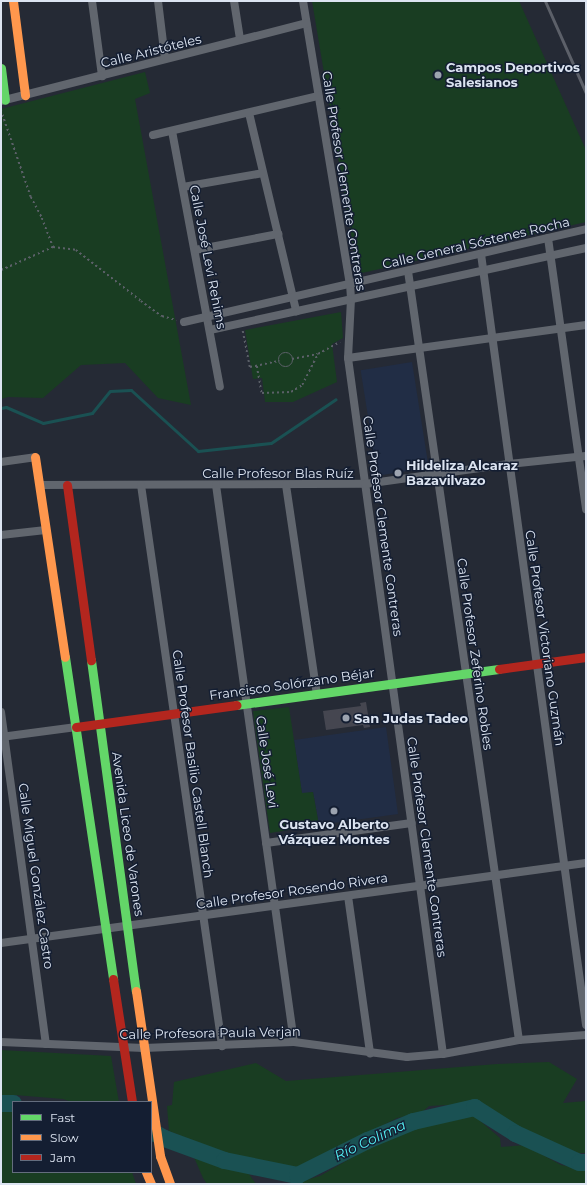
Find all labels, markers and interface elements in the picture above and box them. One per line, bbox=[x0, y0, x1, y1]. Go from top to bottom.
street label: Calle Aristóteles bbox=[99, 31, 203, 71]
place label: Campos Deportivos Salesianos bbox=[446, 60, 580, 91]
street label: Calle Profesor Clemente Contreras bbox=[319, 70, 369, 292]
marker: Campos Deportivos Salesianos bbox=[433, 70, 443, 80]
street label: Calle José Levi Rehims bbox=[186, 184, 230, 330]
street label: Calle General Sóstenes Rocha bbox=[381, 214, 571, 272]
street label: Calle Profesor Clemente Contreras bbox=[360, 415, 406, 637]
place label: Hildeliza Alcaraz Bazavilvazo bbox=[406, 458, 518, 489]
street label: Calle Profesor Blas Ruíz bbox=[202, 465, 354, 481]
marker: Hildeliza Alcaraz Bazavilvazo bbox=[393, 468, 403, 478]
street label: Calle Profesor Victoriano Guzmán bbox=[522, 529, 568, 747]
street label: Calle Profesor Zeferino Robles bbox=[454, 557, 496, 751]
street label: Calle Profesor Basilio Castell Blanch bbox=[169, 649, 217, 879]
street label: Francisco Solórzano Béjar bbox=[208, 665, 376, 703]
place label: San Judas Tadeo bbox=[354, 710, 468, 726]
marker: San Judas Tadeo bbox=[341, 713, 351, 723]
street label: Calle José Levi bbox=[253, 715, 281, 809]
street label: Calle Profesor Clemente Contreras bbox=[404, 736, 450, 958]
street label: Avenida Liceo de Varones bbox=[109, 751, 147, 917]
street label: Calle Miguel González Castro bbox=[15, 782, 57, 970]
marker: Gustavo Alberto Vázquez Montes bbox=[329, 806, 339, 816]
place label: Gustavo Alberto Vázquez Montes bbox=[278, 817, 390, 848]
street label: Calle Profesor Rosendo Rivera bbox=[195, 870, 389, 912]
street label: Calle Profesora Paula Verjan bbox=[119, 1024, 301, 1042]
legend bbox=[12, 1101, 152, 1173]
text: Fast bbox=[50, 1110, 75, 1125]
water label: Río Colima bbox=[332, 1116, 408, 1164]
text: Slow bbox=[50, 1130, 79, 1145]
text: Jam bbox=[50, 1150, 76, 1165]

